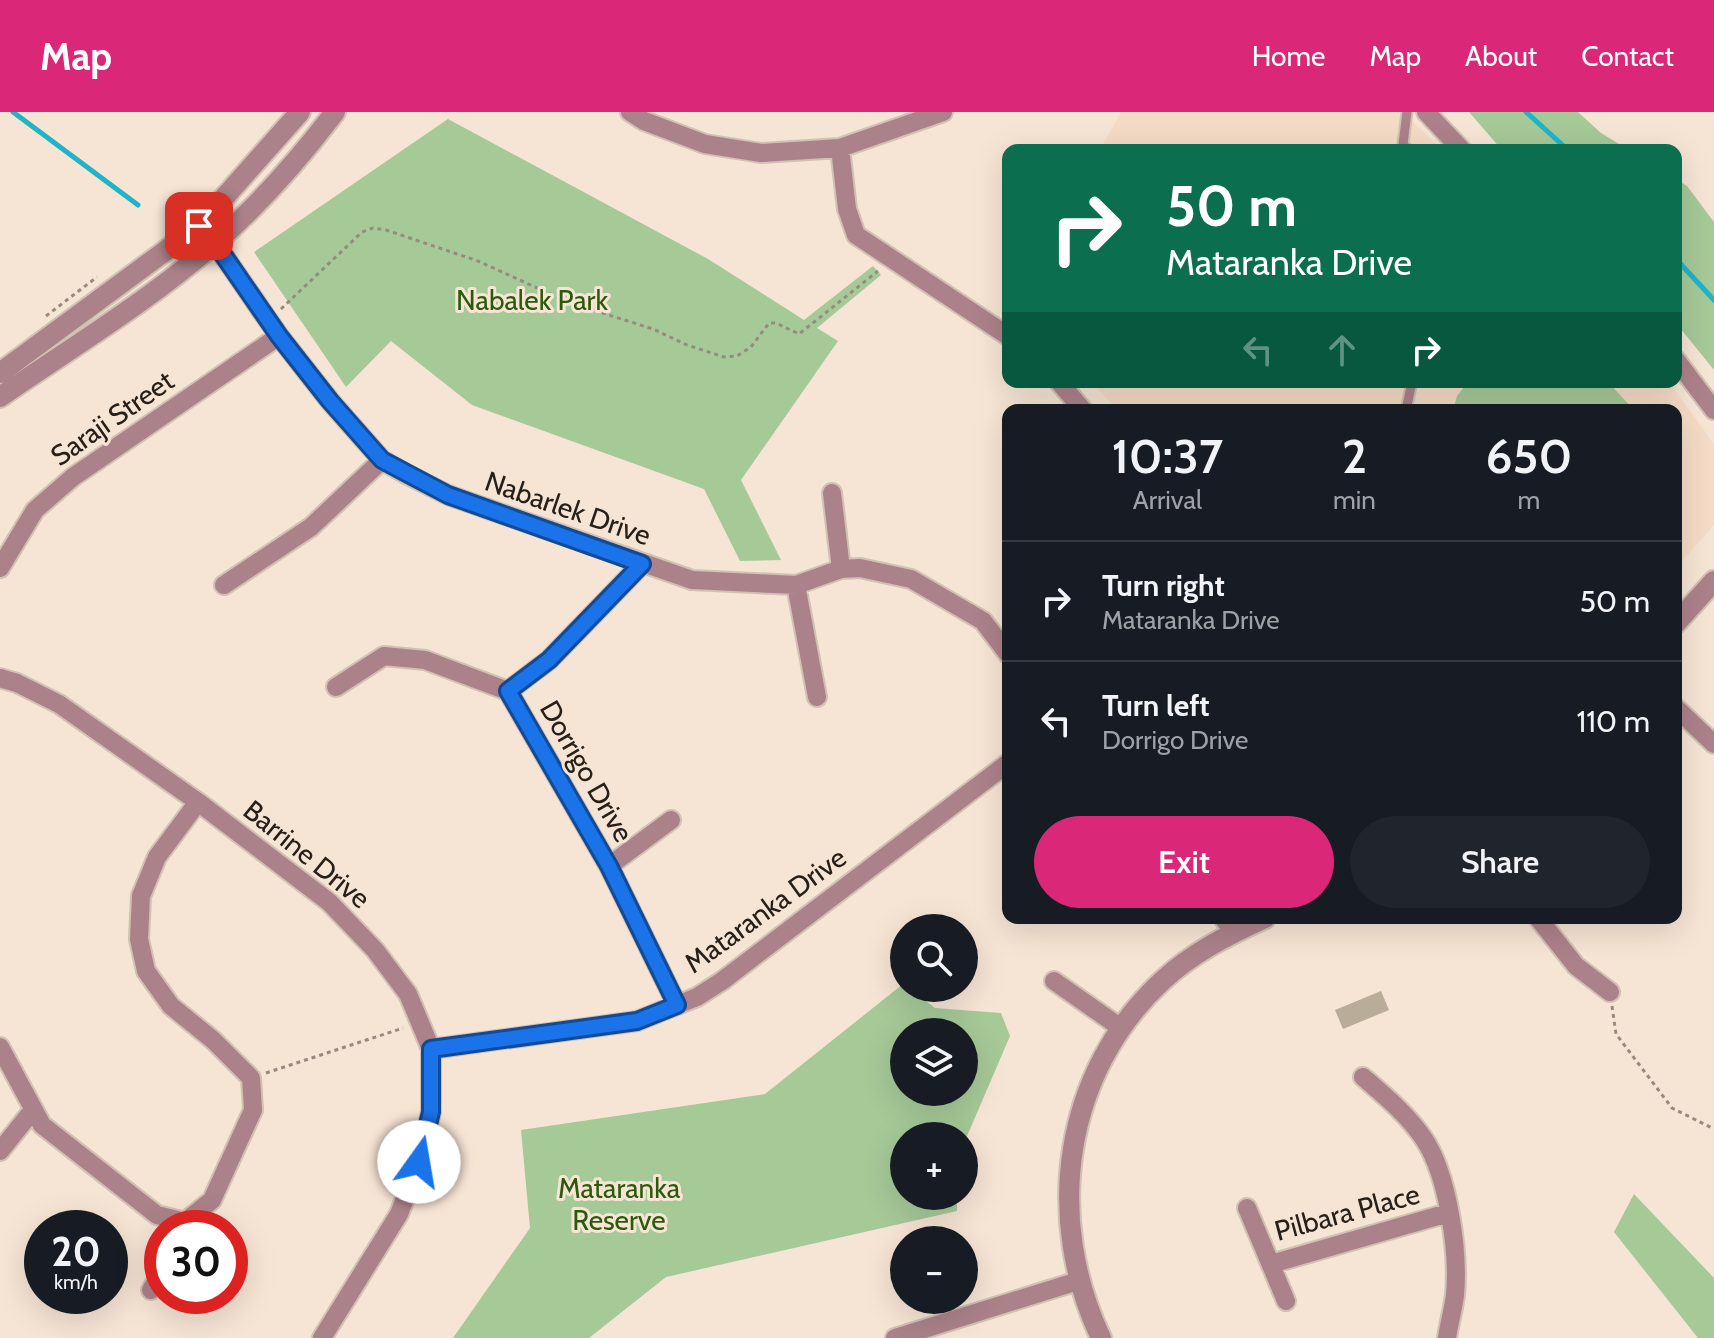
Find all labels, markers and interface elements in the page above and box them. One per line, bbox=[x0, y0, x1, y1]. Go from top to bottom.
text: Map bbox=[40, 33, 112, 80]
text: Home bbox=[1252, 39, 1325, 73]
text: Map bbox=[1369, 39, 1421, 73]
text: About bbox=[1465, 39, 1537, 73]
text: Contact bbox=[1581, 39, 1674, 73]
text: 50 m bbox=[1166, 172, 1297, 240]
icon: right bbox=[1034, 176, 1138, 280]
pin bbox=[165, 192, 233, 260]
icon: arrive bbox=[177, 204, 221, 248]
text: Mataranka Drive bbox=[1166, 240, 1412, 284]
park label: Nabalek Park bbox=[456, 283, 608, 317]
icon: left bbox=[1236, 328, 1280, 372]
icon: ahead bbox=[1320, 328, 1364, 372]
icon: right bbox=[1404, 328, 1448, 372]
street label: Saraji Street bbox=[44, 363, 180, 473]
text: 10:37 bbox=[1112, 427, 1223, 485]
text: 2 bbox=[1342, 427, 1367, 485]
text: 650 bbox=[1486, 427, 1572, 485]
street label: Nabarlek Drive bbox=[481, 464, 655, 552]
text: Arrival bbox=[1133, 484, 1202, 516]
text: min bbox=[1333, 484, 1376, 516]
text: m bbox=[1517, 484, 1540, 516]
text: Turn right bbox=[1102, 567, 1225, 604]
icon: right bbox=[1034, 579, 1078, 623]
text: 50 m bbox=[1580, 583, 1650, 620]
text: Mataranka Drive bbox=[1102, 604, 1280, 636]
text: Turn left bbox=[1102, 687, 1210, 724]
street label: Dorrigo Drive bbox=[533, 694, 641, 848]
icon: left bbox=[1034, 699, 1078, 743]
text: 110 m bbox=[1576, 703, 1650, 740]
text: Dorrigo Drive bbox=[1102, 724, 1248, 756]
street label: Barrine Drive bbox=[237, 793, 377, 915]
button: Exit bbox=[1034, 816, 1334, 908]
button: Share bbox=[1350, 816, 1650, 908]
street label: Mataranka Drive bbox=[678, 840, 852, 980]
map controls bbox=[890, 914, 978, 1314]
button: search bbox=[890, 914, 978, 1002]
button: layers bbox=[890, 1018, 978, 1106]
position arrow bbox=[377, 1120, 461, 1204]
button: + bbox=[890, 1122, 978, 1210]
park label: Mataranka Reserve bbox=[558, 1171, 681, 1237]
street label: Pilbara Place bbox=[1271, 1176, 1423, 1248]
speed limit sign: 30 bbox=[144, 1210, 248, 1314]
button: − bbox=[890, 1226, 978, 1314]
text: 20 bbox=[51, 1227, 101, 1276]
text: km/h bbox=[54, 1270, 98, 1294]

